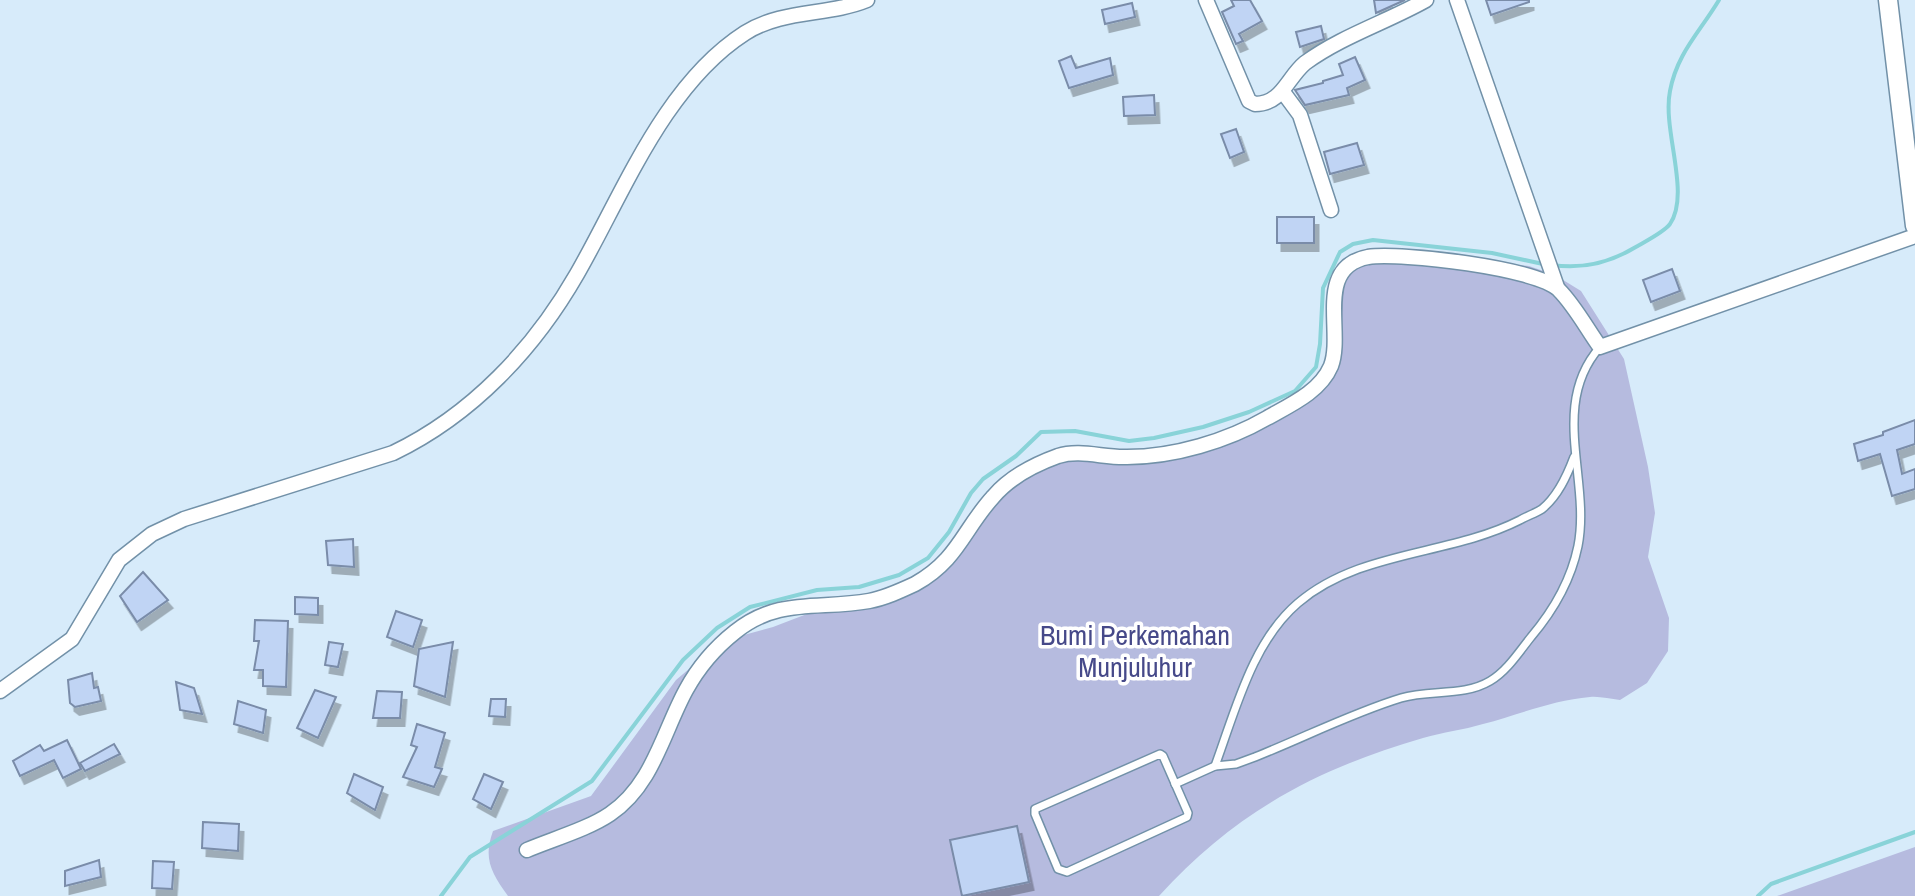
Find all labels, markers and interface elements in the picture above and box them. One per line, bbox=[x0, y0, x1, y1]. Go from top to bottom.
park label: Bumi Perkemahan Munjuluhur bbox=[1040, 616, 1230, 686]

